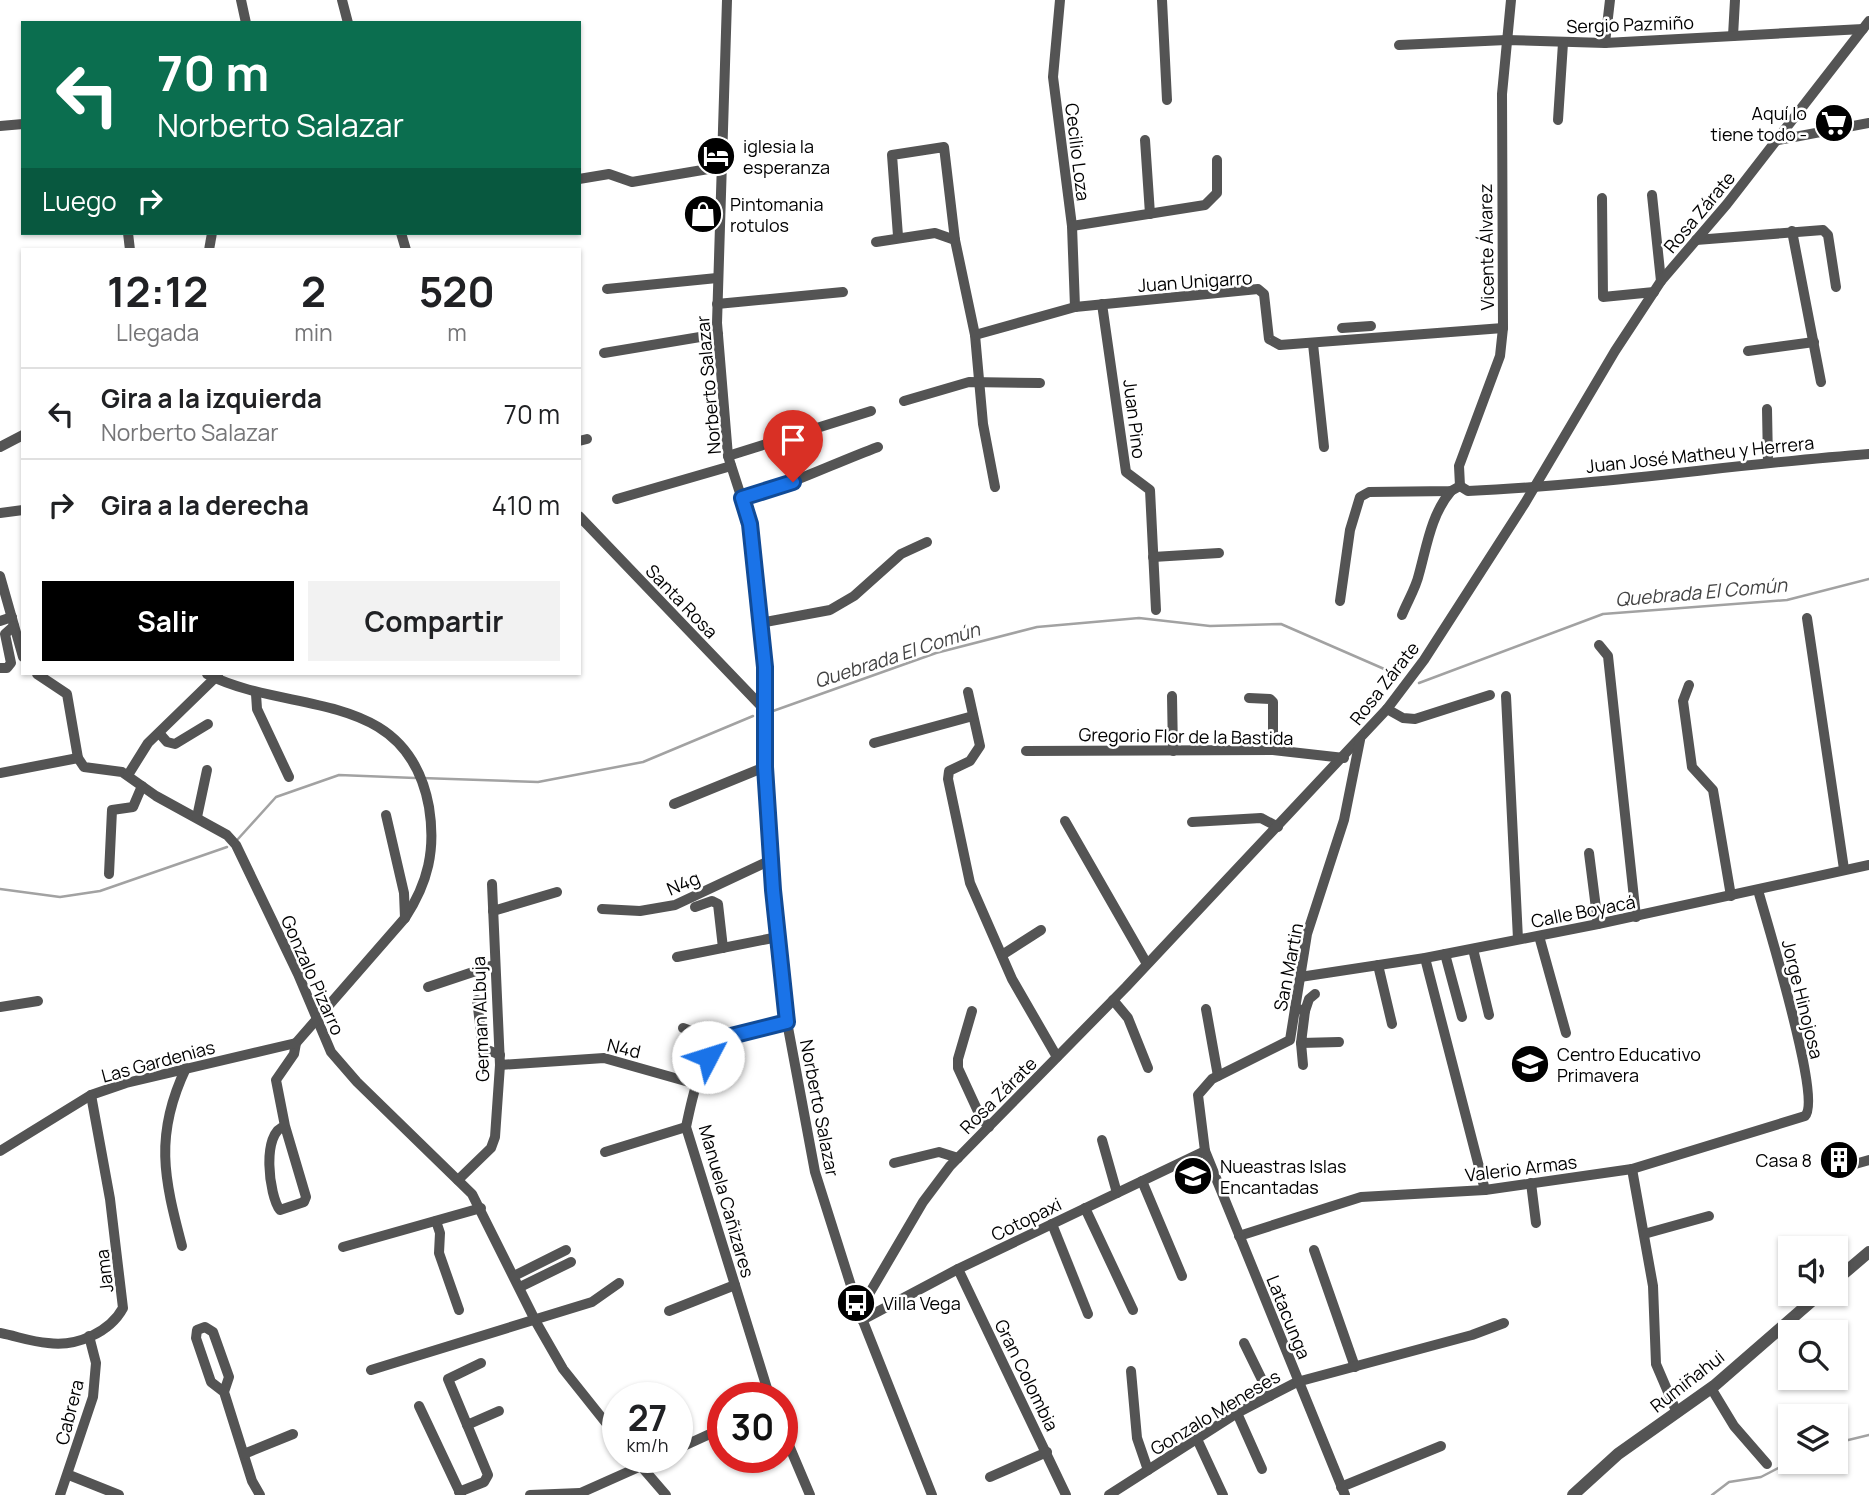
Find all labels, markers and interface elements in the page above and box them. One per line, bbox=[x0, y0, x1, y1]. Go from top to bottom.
street label: Sergio Pazmiño bbox=[1566, 10, 1694, 38]
text: 70 m bbox=[157, 39, 269, 106]
icon: left bbox=[42, 49, 133, 140]
place label: Aquí lo tiene todo - bbox=[1711, 101, 1807, 146]
street label: Cecilio Loza bbox=[1060, 102, 1096, 202]
supermarket icon: Aquí lo tiene todo - bbox=[1813, 102, 1855, 144]
text: Norberto Salazar bbox=[157, 103, 404, 147]
place label: iglesia la esperanza bbox=[743, 134, 830, 179]
hotel icon: iglesia la esperanza bbox=[695, 135, 737, 177]
street label: Rosa Zárate bbox=[1658, 166, 1740, 258]
icon: right bbox=[131, 182, 169, 220]
text: Luego bbox=[42, 183, 117, 219]
street label: Vicente Álvarez bbox=[1473, 183, 1499, 311]
place label: Pintomania rotulos bbox=[730, 192, 823, 237]
shop icon: Pintomania rotulos bbox=[682, 193, 724, 235]
text: 12:12 bbox=[107, 262, 208, 320]
text: 2 bbox=[301, 262, 326, 320]
text: 520 bbox=[419, 262, 495, 320]
street label: Juan Unigarro bbox=[1137, 265, 1253, 297]
street label: Norberto Salazar bbox=[690, 314, 726, 455]
text: Llegada bbox=[116, 316, 199, 348]
text: min bbox=[294, 316, 333, 348]
text: m bbox=[447, 316, 467, 348]
street label: Juan Pino bbox=[1118, 378, 1152, 460]
text: Gira a la izquierda bbox=[101, 380, 322, 416]
icon: left bbox=[42, 395, 80, 433]
text: 70 m bbox=[504, 396, 560, 432]
pin bbox=[763, 410, 823, 482]
text: Norberto Salazar bbox=[101, 416, 279, 448]
icon: arrive bbox=[774, 421, 812, 459]
street label: Juan José Matheu y Herrera bbox=[1585, 430, 1815, 478]
icon: right bbox=[42, 486, 80, 524]
text: Gira a la derecha bbox=[101, 487, 309, 523]
text: 410 m bbox=[491, 487, 560, 523]
street label: Santa Rosa bbox=[641, 559, 723, 643]
water label: Quebrada El Común bbox=[1614, 571, 1789, 612]
button: Salir bbox=[42, 581, 294, 661]
button: Compartir bbox=[308, 581, 560, 661]
water label: Quebrada El Común bbox=[811, 616, 984, 694]
street label: Rosa Zárate bbox=[1344, 636, 1424, 730]
street label: Gregorio Flor de la Bastida bbox=[1078, 722, 1294, 750]
street label: N4g bbox=[663, 865, 703, 901]
street label: Calle Boyacá bbox=[1529, 889, 1637, 933]
street label: Gonzalo Pizarro bbox=[276, 911, 350, 1039]
street label: San Martin bbox=[1268, 921, 1308, 1013]
street label: Jorge Hinojosa bbox=[1777, 937, 1829, 1061]
street label: German ALbuja bbox=[466, 956, 494, 1082]
position arrow bbox=[671, 1020, 745, 1094]
street label: N4d bbox=[605, 1033, 643, 1063]
street label: Las Gardenias bbox=[99, 1034, 217, 1088]
street label: Norberto Salazar bbox=[795, 1037, 845, 1179]
place label: Centro Educativo Primavera bbox=[1557, 1042, 1701, 1087]
school or university icon: Centro Educativo Primavera bbox=[1509, 1043, 1551, 1085]
street label: Rosa Zárate bbox=[954, 1051, 1042, 1139]
street label: Manuela Cañizares bbox=[694, 1122, 760, 1280]
building icon: Casa 8 bbox=[1818, 1139, 1860, 1181]
place label: Casa 8 bbox=[1756, 1148, 1812, 1172]
street label: Valerio Armas bbox=[1464, 1149, 1578, 1187]
place label: Nueastras Islas Encantadas bbox=[1220, 1154, 1347, 1199]
school or university icon: Nueastras Islas Encantadas bbox=[1172, 1155, 1214, 1197]
street label: Cotopaxi bbox=[987, 1192, 1065, 1246]
map controls bbox=[1778, 1236, 1848, 1474]
button: sound bbox=[1778, 1236, 1848, 1306]
street label: Jama bbox=[89, 1248, 119, 1294]
street label: Latacunga bbox=[1261, 1272, 1317, 1362]
bus stop icon: Villa Vega bbox=[835, 1282, 877, 1324]
place label: Villa Vega bbox=[883, 1291, 961, 1315]
street label: Gran Colombia bbox=[990, 1315, 1064, 1435]
button: search bbox=[1778, 1320, 1848, 1390]
street label: Rumiñahui bbox=[1645, 1345, 1729, 1417]
street label: Gonzalo Meneses bbox=[1146, 1364, 1284, 1460]
street label: Cabrera bbox=[49, 1377, 89, 1447]
speed limit sign: 30 bbox=[707, 1382, 798, 1473]
text: 27 bbox=[628, 1394, 667, 1442]
button: layers bbox=[1778, 1404, 1848, 1474]
text: km/h bbox=[627, 1433, 668, 1457]

